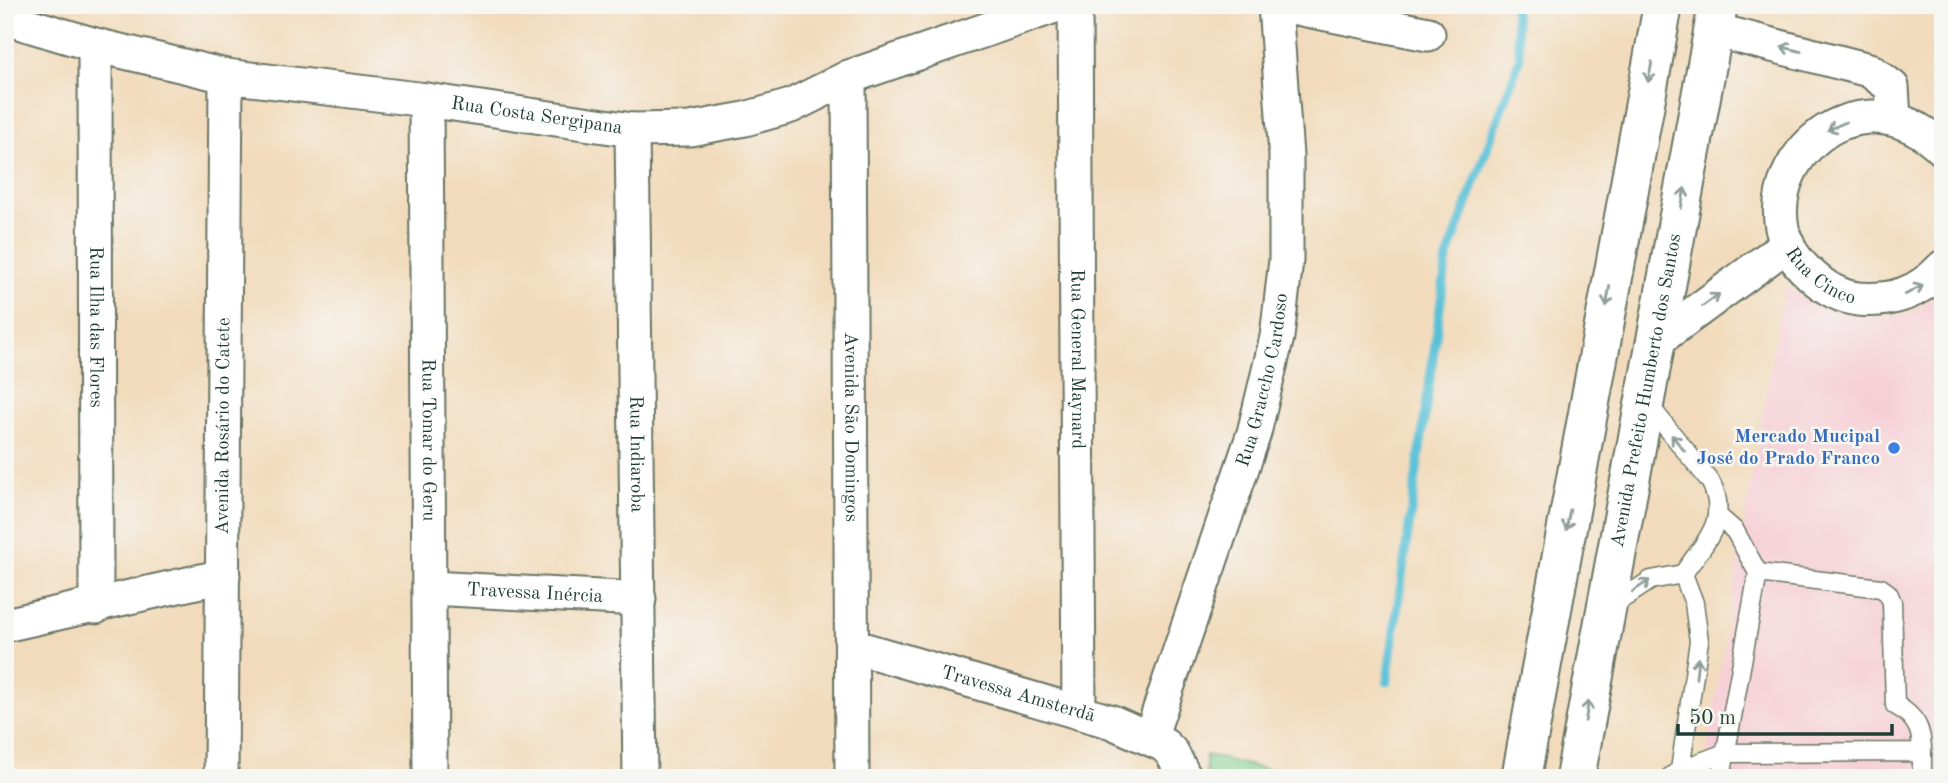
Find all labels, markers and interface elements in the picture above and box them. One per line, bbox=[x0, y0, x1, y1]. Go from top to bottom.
one-way arrow bbox=[1780, 42, 1803, 55]
one-way arrow bbox=[1642, 60, 1656, 83]
street label: Rua Costa Sergipana bbox=[450, 94, 624, 138]
one-way arrow bbox=[1826, 120, 1848, 133]
one-way arrow bbox=[1677, 187, 1690, 210]
street label: Avenida Prefeito Humberto dos Santos bbox=[1608, 232, 1685, 549]
street label: Rua Cinco bbox=[1782, 244, 1857, 308]
street label: Rua Ilha das Flores bbox=[86, 246, 105, 408]
street label: Rua General Maynard bbox=[1067, 269, 1087, 449]
one-way arrow bbox=[1903, 283, 1923, 297]
one-way arrow bbox=[1601, 284, 1615, 307]
street label: Rua Graccho Cardoso bbox=[1234, 292, 1292, 469]
one-way arrow bbox=[1701, 293, 1720, 308]
street label: Avenida Rosário do Catete bbox=[213, 317, 234, 535]
street label: Avenida São Domingos bbox=[841, 332, 860, 522]
street label: Rua Tomar do Geru bbox=[418, 358, 438, 521]
street label: Rua Indiaroba bbox=[626, 395, 646, 513]
place label: Mercado Mucipal José do Prado Franco bbox=[1697, 428, 1880, 469]
one-way arrow bbox=[1671, 434, 1686, 452]
marker: Mercado Mucipal José do Prado Franco bbox=[1886, 440, 1902, 456]
one-way arrow bbox=[1560, 508, 1574, 531]
one-way arrow bbox=[1631, 579, 1650, 593]
street label: Travessa Inércia bbox=[466, 580, 604, 607]
one-way arrow bbox=[1690, 657, 1703, 680]
street label: Travessa Amsterdã bbox=[939, 663, 1098, 726]
scale bar bbox=[1678, 692, 1892, 736]
one-way arrow bbox=[1581, 700, 1594, 722]
text: 50 m bbox=[1689, 708, 1736, 729]

